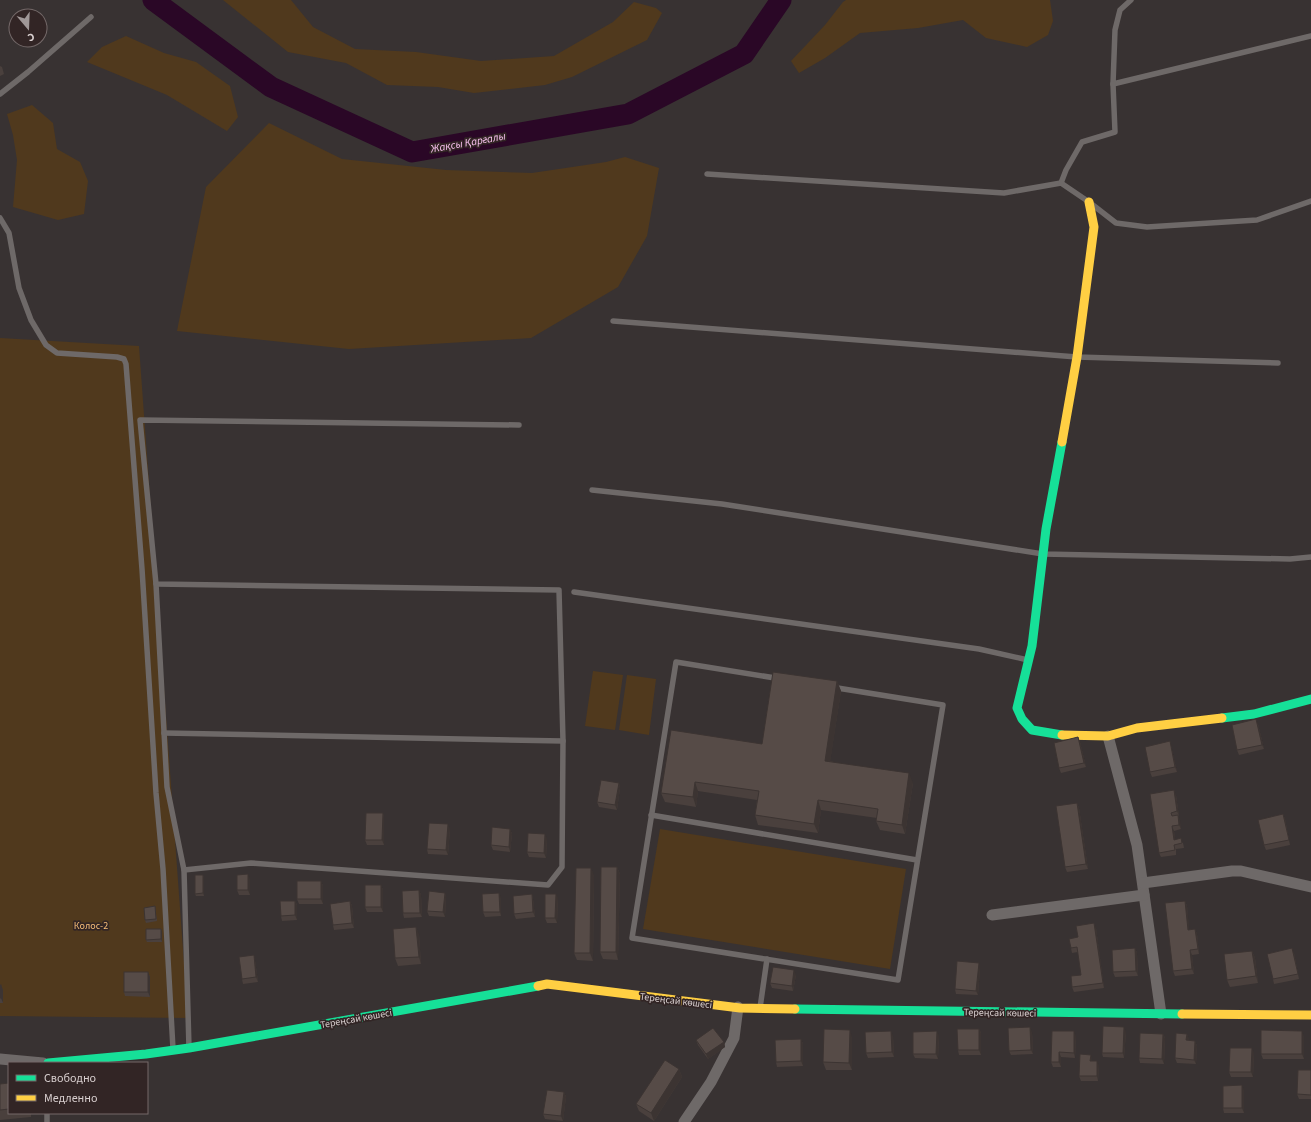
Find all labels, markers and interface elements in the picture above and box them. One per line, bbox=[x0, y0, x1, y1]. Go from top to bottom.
north arrow bbox=[8, 8, 48, 48]
text: С bbox=[25, 29, 37, 45]
water label: Жақсы Қарғалы bbox=[428, 129, 507, 157]
park label: Колос-2 bbox=[74, 919, 108, 933]
street label: Тереңсай көшесі bbox=[639, 990, 713, 1012]
street label: Тереңсай көшесі bbox=[963, 1005, 1036, 1021]
street label: Тереңсай көшесі bbox=[319, 1006, 393, 1032]
legend bbox=[8, 1062, 148, 1114]
text: Свободно bbox=[44, 1070, 96, 1087]
text: Медленно bbox=[44, 1090, 98, 1107]

